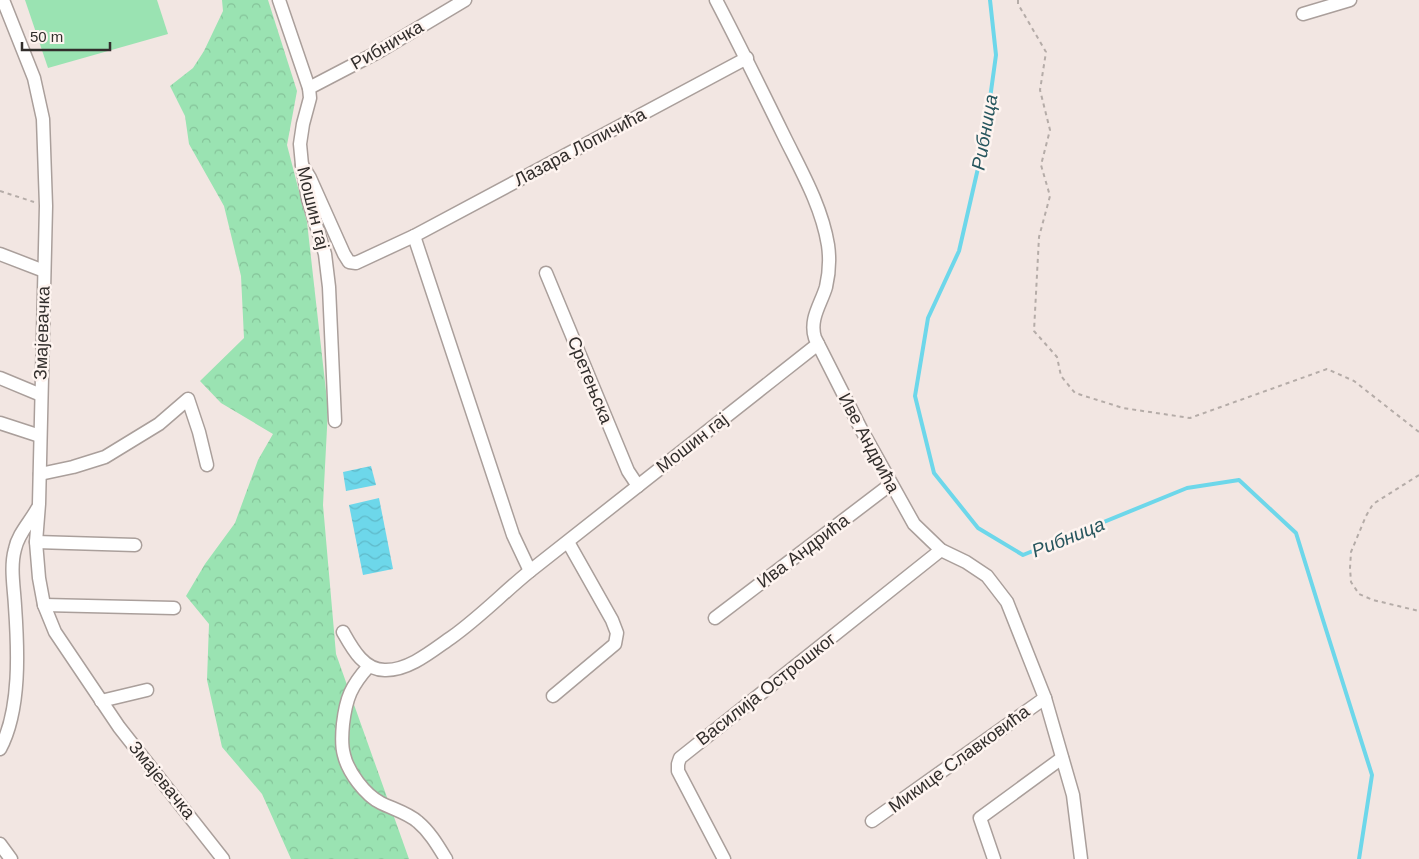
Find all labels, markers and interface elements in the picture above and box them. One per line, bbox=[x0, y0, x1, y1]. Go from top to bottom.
street label: Рибничка bbox=[347, 16, 428, 74]
scale bar bbox=[22, 20, 110, 52]
text: 50 m bbox=[30, 28, 63, 45]
water label: Рибница bbox=[968, 93, 1001, 172]
street label: Лазара Лопичића bbox=[511, 103, 650, 190]
street label: Мошин гај bbox=[293, 164, 333, 252]
street label: Змајевачка bbox=[30, 285, 54, 380]
street label: Сретењска bbox=[563, 333, 617, 427]
street label: Иве Андрића bbox=[834, 390, 904, 497]
street label: Мошин гај bbox=[652, 409, 732, 477]
street label: Ива Андрића bbox=[753, 509, 854, 592]
water label: Рибница bbox=[1029, 513, 1108, 562]
street label: Василија Острошког bbox=[692, 628, 840, 750]
street label: Микице Славковића bbox=[885, 701, 1034, 817]
street label: Змајевачка bbox=[125, 737, 200, 824]

